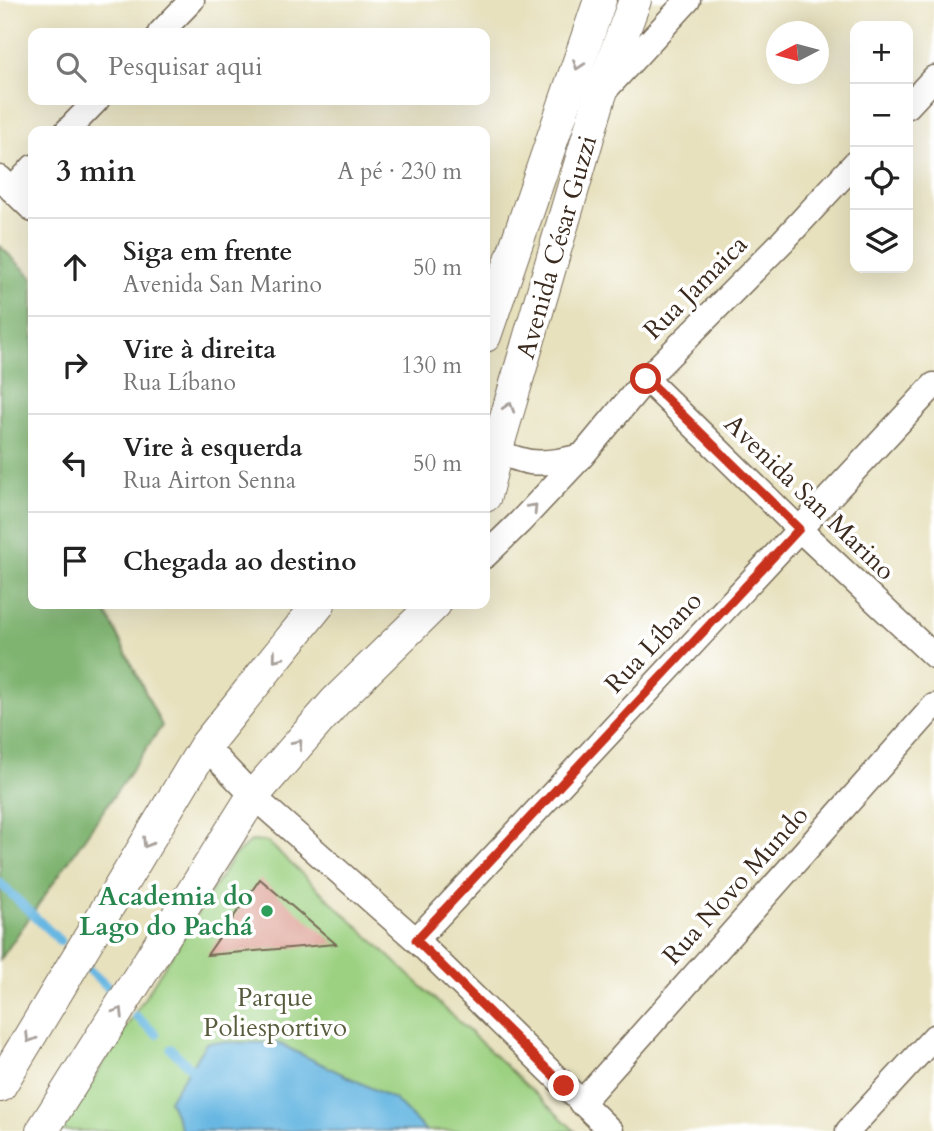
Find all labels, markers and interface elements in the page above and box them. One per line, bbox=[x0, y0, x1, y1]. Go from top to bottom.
north arrow bbox=[766, 21, 829, 84]
map controls bbox=[850, 21, 913, 273]
button: + bbox=[850, 21, 913, 84]
search box bbox=[28, 28, 490, 105]
icon: search bbox=[52, 48, 90, 86]
text: Pesquisar aqui bbox=[108, 49, 263, 84]
one-way arrow bbox=[572, 58, 586, 70]
button: − bbox=[850, 84, 913, 147]
street label: Avenida César Guzzi bbox=[508, 131, 605, 363]
button: locate bbox=[850, 147, 913, 210]
text: 3 min bbox=[56, 151, 136, 192]
text: A pé · 230 m bbox=[338, 156, 462, 187]
button: layers bbox=[850, 210, 913, 273]
street label: Rua Jamaica bbox=[636, 228, 755, 347]
text: Siga em frente bbox=[123, 234, 292, 269]
icon: ahead bbox=[56, 248, 94, 286]
text: 50 m bbox=[413, 252, 462, 283]
text: Avenida San Marino bbox=[123, 269, 322, 300]
text: Vire à direita bbox=[123, 332, 276, 367]
icon: right bbox=[56, 346, 94, 384]
text: 130 m bbox=[401, 350, 462, 381]
route start bbox=[630, 363, 661, 394]
text: Rua Líbano bbox=[123, 367, 236, 398]
one-way arrow bbox=[501, 401, 516, 413]
street label: Avenida San Marino bbox=[717, 407, 903, 588]
text: Vire à esquerda bbox=[123, 430, 303, 465]
icon: left bbox=[56, 444, 94, 482]
text: 50 m bbox=[413, 448, 462, 479]
text: Rua Airton Senna bbox=[123, 465, 296, 496]
one-way arrow bbox=[525, 503, 538, 516]
icon: arrive bbox=[56, 542, 94, 580]
text: Chegada ao destino bbox=[123, 544, 356, 579]
street label: Rua Líbano bbox=[597, 584, 710, 701]
one-way arrow bbox=[272, 650, 285, 662]
one-way arrow bbox=[290, 740, 302, 753]
street label: Rua Novo Mundo bbox=[655, 798, 816, 972]
one-way arrow bbox=[142, 836, 155, 849]
place label: Academia do Lago do Pachá bbox=[79, 879, 253, 944]
marker: Academia do Lago do Pachá bbox=[259, 903, 275, 919]
park label: Parque Poliesportivo bbox=[203, 980, 347, 1045]
one-way arrow bbox=[110, 1007, 123, 1020]
one-way arrow bbox=[25, 1031, 38, 1044]
route end bbox=[548, 1070, 579, 1101]

